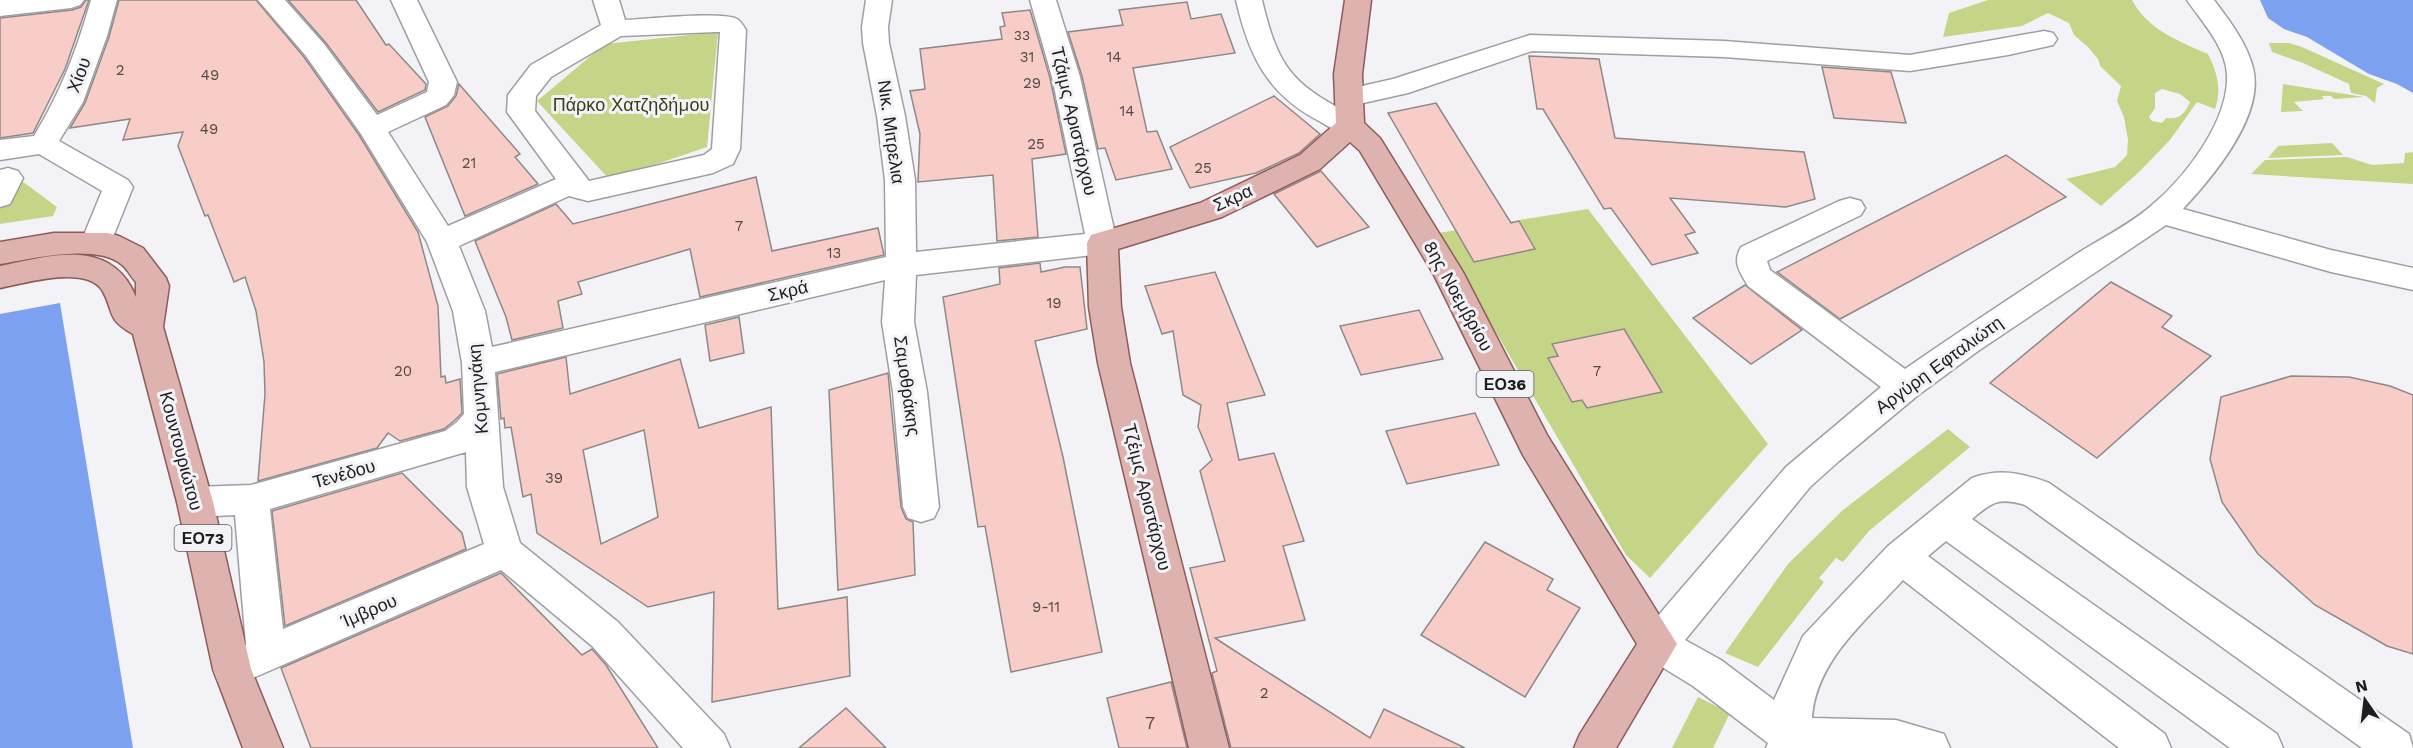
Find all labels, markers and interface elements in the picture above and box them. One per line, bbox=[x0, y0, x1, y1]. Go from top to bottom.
house number: 33 bbox=[1014, 27, 1030, 43]
street label: Τζάιμς Αριστάρχου bbox=[1047, 45, 1102, 197]
house number: 31 bbox=[1020, 48, 1034, 66]
house number: 14 bbox=[1106, 48, 1122, 66]
street label: Χίου bbox=[62, 54, 95, 95]
house number: 2 bbox=[116, 61, 124, 79]
house number: 49 bbox=[201, 66, 219, 84]
house number: 29 bbox=[1023, 74, 1041, 92]
street label: Νικ. Μιτρελια bbox=[874, 79, 909, 185]
park label: Πάρκο Χατζηδήμου bbox=[553, 94, 709, 115]
house number: 14 bbox=[1119, 102, 1135, 120]
house number: 49 bbox=[200, 120, 218, 138]
house number: 25 bbox=[1027, 135, 1045, 153]
house number: 21 bbox=[462, 154, 476, 172]
house number: 25 bbox=[1194, 159, 1212, 177]
street label: Σκρα bbox=[1210, 179, 1256, 216]
house number: 7 bbox=[735, 217, 743, 235]
street label: 8ης Νοεμβρίου bbox=[1420, 237, 1497, 354]
house number: 13 bbox=[827, 244, 841, 262]
street label: Σκρά bbox=[766, 276, 810, 305]
house number: 19 bbox=[1046, 294, 1062, 312]
street label: Αργύρη Εφταλιώτη bbox=[1871, 311, 2006, 418]
street label: Σαμοθράκης bbox=[890, 334, 925, 438]
street label: Κομνηνάκη bbox=[463, 343, 492, 435]
house number: 20 bbox=[394, 362, 412, 380]
house number: 7 bbox=[1593, 362, 1601, 380]
road number: ΕΟ36 bbox=[1476, 371, 1534, 397]
street label: Κουντουριώτου bbox=[156, 389, 207, 513]
street label: Τζέιμς Αριστάρχου bbox=[1119, 421, 1176, 573]
street label: Τενέδου bbox=[310, 455, 377, 492]
house number: 39 bbox=[545, 469, 563, 487]
road number: ΕΟ73 bbox=[174, 525, 232, 551]
street label: Ίμβρου bbox=[337, 589, 400, 632]
house number: 9-11 bbox=[1032, 598, 1060, 616]
north arrow bbox=[2335, 670, 2395, 730]
text: N bbox=[2353, 675, 2370, 697]
house number: 2 bbox=[1260, 684, 1268, 702]
house number: 7 bbox=[1145, 712, 1155, 733]

